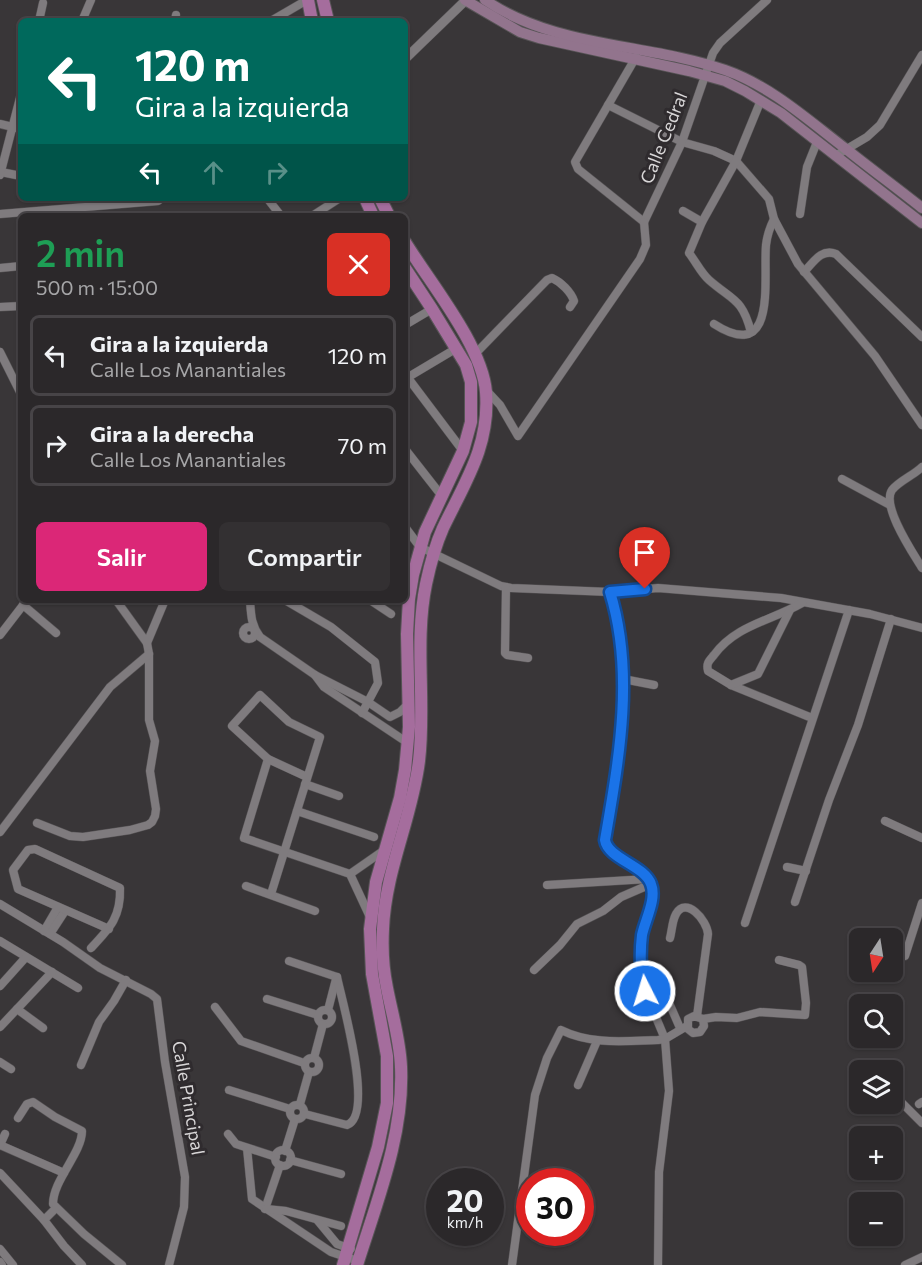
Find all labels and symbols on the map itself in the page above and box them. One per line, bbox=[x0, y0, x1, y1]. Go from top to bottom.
street label: Calle Cedral bbox=[635, 89, 691, 187]
pin bbox=[619, 527, 670, 589]
north arrow bbox=[849, 928, 903, 982]
position arrow bbox=[613, 959, 677, 1023]
street label: Calle Principal bbox=[168, 1039, 210, 1157]
speed limit sign: 30 bbox=[516, 1168, 594, 1246]

